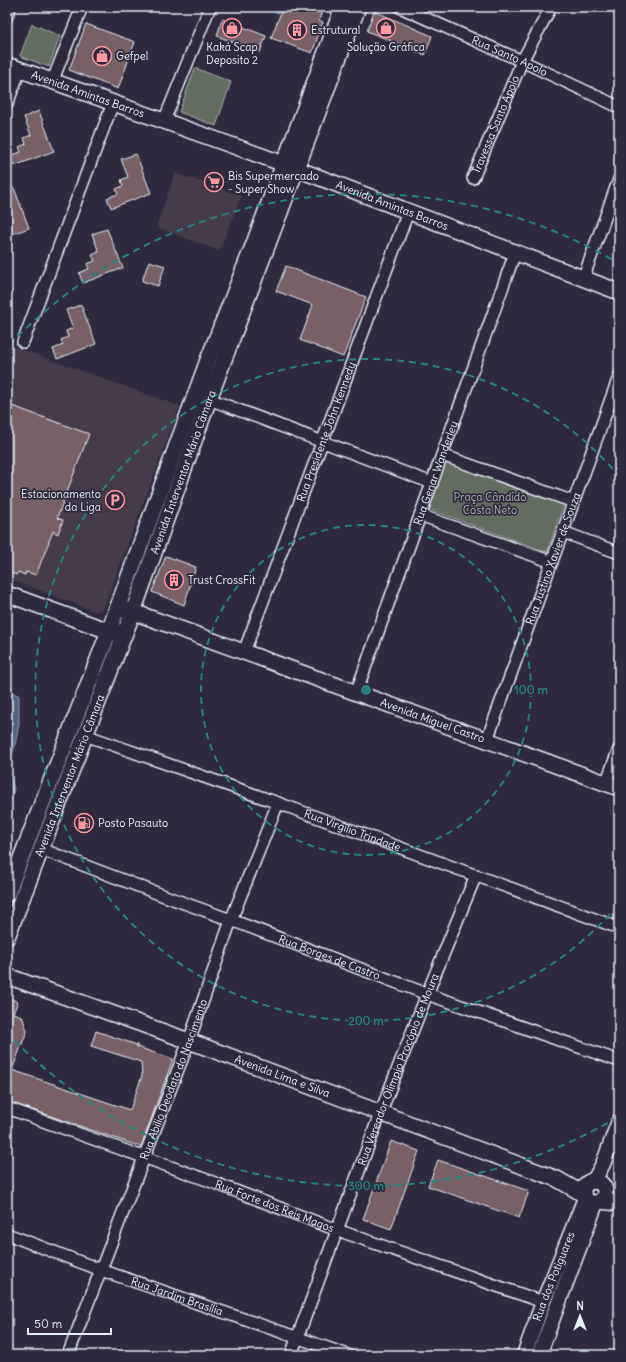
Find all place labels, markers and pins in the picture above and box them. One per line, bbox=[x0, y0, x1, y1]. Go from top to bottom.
shop icon: Kaká Scap Deposito 2 bbox=[221, 17, 243, 39]
shop icon: Solução Gráfica bbox=[375, 17, 397, 39]
building icon: Estrutural bbox=[286, 19, 308, 41]
place label: Estrutural bbox=[311, 23, 360, 37]
place label: Kaká Scap Deposito 2 bbox=[206, 40, 258, 67]
place label: Solução Gráfica bbox=[347, 40, 425, 54]
shop icon: Gefpel bbox=[91, 45, 113, 67]
place label: Gefpel bbox=[116, 49, 148, 63]
place label: Bis Supermercado - Super Show bbox=[228, 169, 319, 196]
supermarket icon: Bis Supermercado - Super Show bbox=[203, 171, 225, 193]
place label: Estacionamento da Liga bbox=[21, 487, 101, 514]
parking icon: Estacionamento da Liga bbox=[104, 489, 126, 511]
building icon: Trust CrossFit bbox=[163, 569, 185, 591]
place label: Trust CrossFit bbox=[188, 573, 256, 587]
centre of rings bbox=[359, 683, 373, 697]
fuel station icon: Posto Pasauto bbox=[73, 812, 95, 834]
place label: Posto Pasauto bbox=[98, 816, 168, 830]

